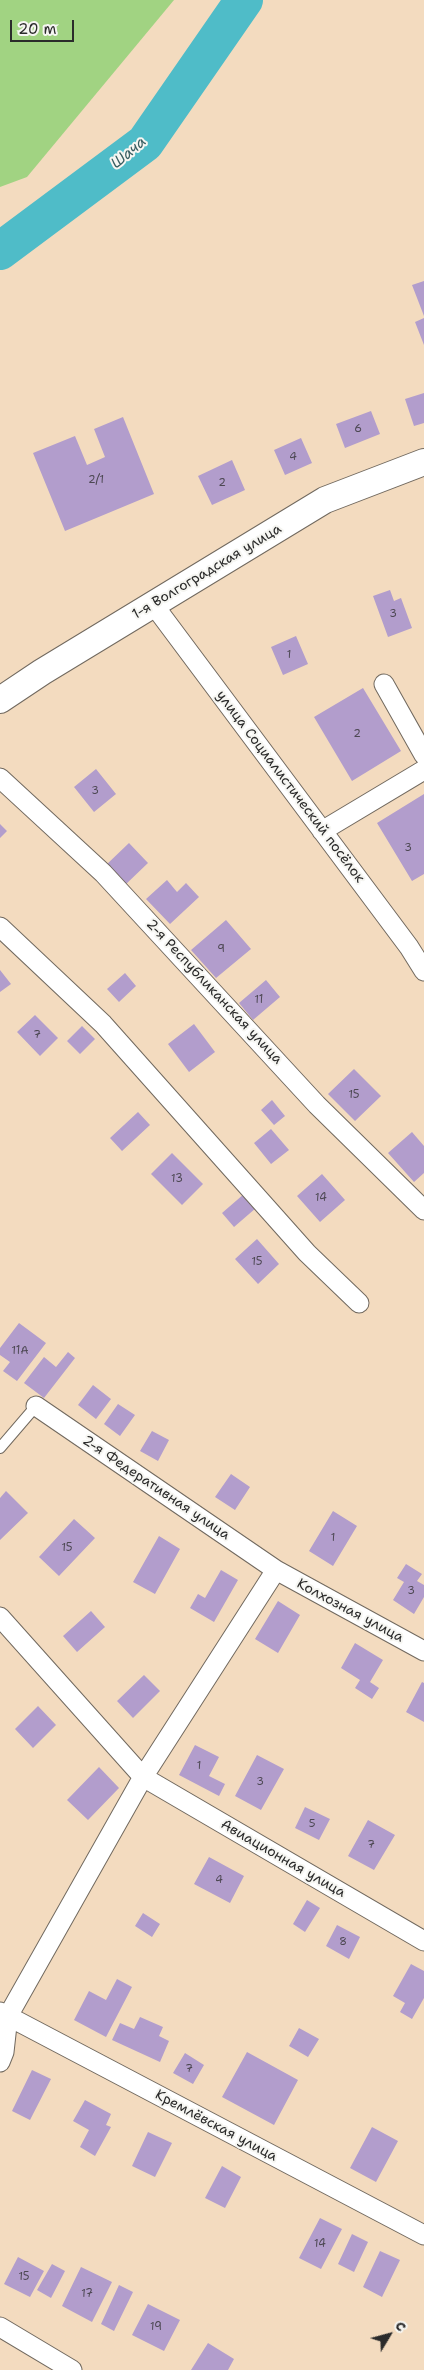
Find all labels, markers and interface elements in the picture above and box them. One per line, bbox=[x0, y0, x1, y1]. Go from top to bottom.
scale bar bbox=[12, 10, 76, 42]
text: 20 m bbox=[18, 19, 57, 39]
water label: Шача bbox=[108, 133, 150, 173]
house number: 6 bbox=[354, 422, 362, 436]
house number: 4 bbox=[289, 450, 297, 464]
house number: 2/1 bbox=[88, 473, 104, 487]
house number: 2 bbox=[218, 476, 226, 490]
street label: 1-я Волгоградская улица bbox=[129, 521, 285, 623]
house number: 3 bbox=[389, 607, 397, 621]
house number: 1 bbox=[287, 648, 291, 662]
street label: улица Социалистический посёлок bbox=[212, 688, 368, 886]
house number: 2 bbox=[353, 727, 361, 741]
house number: 3 bbox=[91, 784, 99, 798]
house number: 3 bbox=[404, 841, 412, 855]
street label: 2-я Республиканская улица bbox=[142, 916, 286, 1068]
house number: 9 bbox=[217, 942, 225, 956]
house number: 11 bbox=[255, 993, 263, 1007]
house number: 7 bbox=[33, 1028, 41, 1042]
house number: 15 bbox=[348, 1088, 360, 1102]
house number: 13 bbox=[171, 1172, 183, 1186]
house number: 14 bbox=[315, 1191, 327, 1205]
house number: 15 bbox=[251, 1255, 263, 1269]
house number: 11А bbox=[12, 1344, 28, 1358]
street label: 2-я Федеративная улица bbox=[79, 1432, 233, 1544]
house number: 1 bbox=[331, 1531, 335, 1545]
house number: 15 bbox=[61, 1541, 73, 1555]
street label: Колхозная улица bbox=[294, 1576, 406, 1646]
house number: 3 bbox=[407, 1584, 415, 1598]
house number: 1 bbox=[197, 1759, 201, 1773]
house number: 3 bbox=[256, 1775, 264, 1789]
street label: Авиационная улица bbox=[218, 1816, 348, 1902]
house number: 5 bbox=[309, 1817, 315, 1831]
house number: 7 bbox=[367, 1838, 375, 1852]
house number: 4 bbox=[215, 1873, 223, 1887]
house number: 8 bbox=[339, 1935, 347, 1949]
house number: 7 bbox=[185, 2062, 193, 2076]
street label: Кремлёвская улица bbox=[152, 2087, 280, 2165]
house number: 14 bbox=[314, 2237, 326, 2251]
house number: 15 bbox=[18, 2270, 30, 2284]
house number: 17 bbox=[81, 2287, 93, 2301]
north arrow bbox=[364, 2310, 414, 2360]
text: С bbox=[391, 2317, 411, 2335]
house number: 19 bbox=[150, 2320, 162, 2334]

